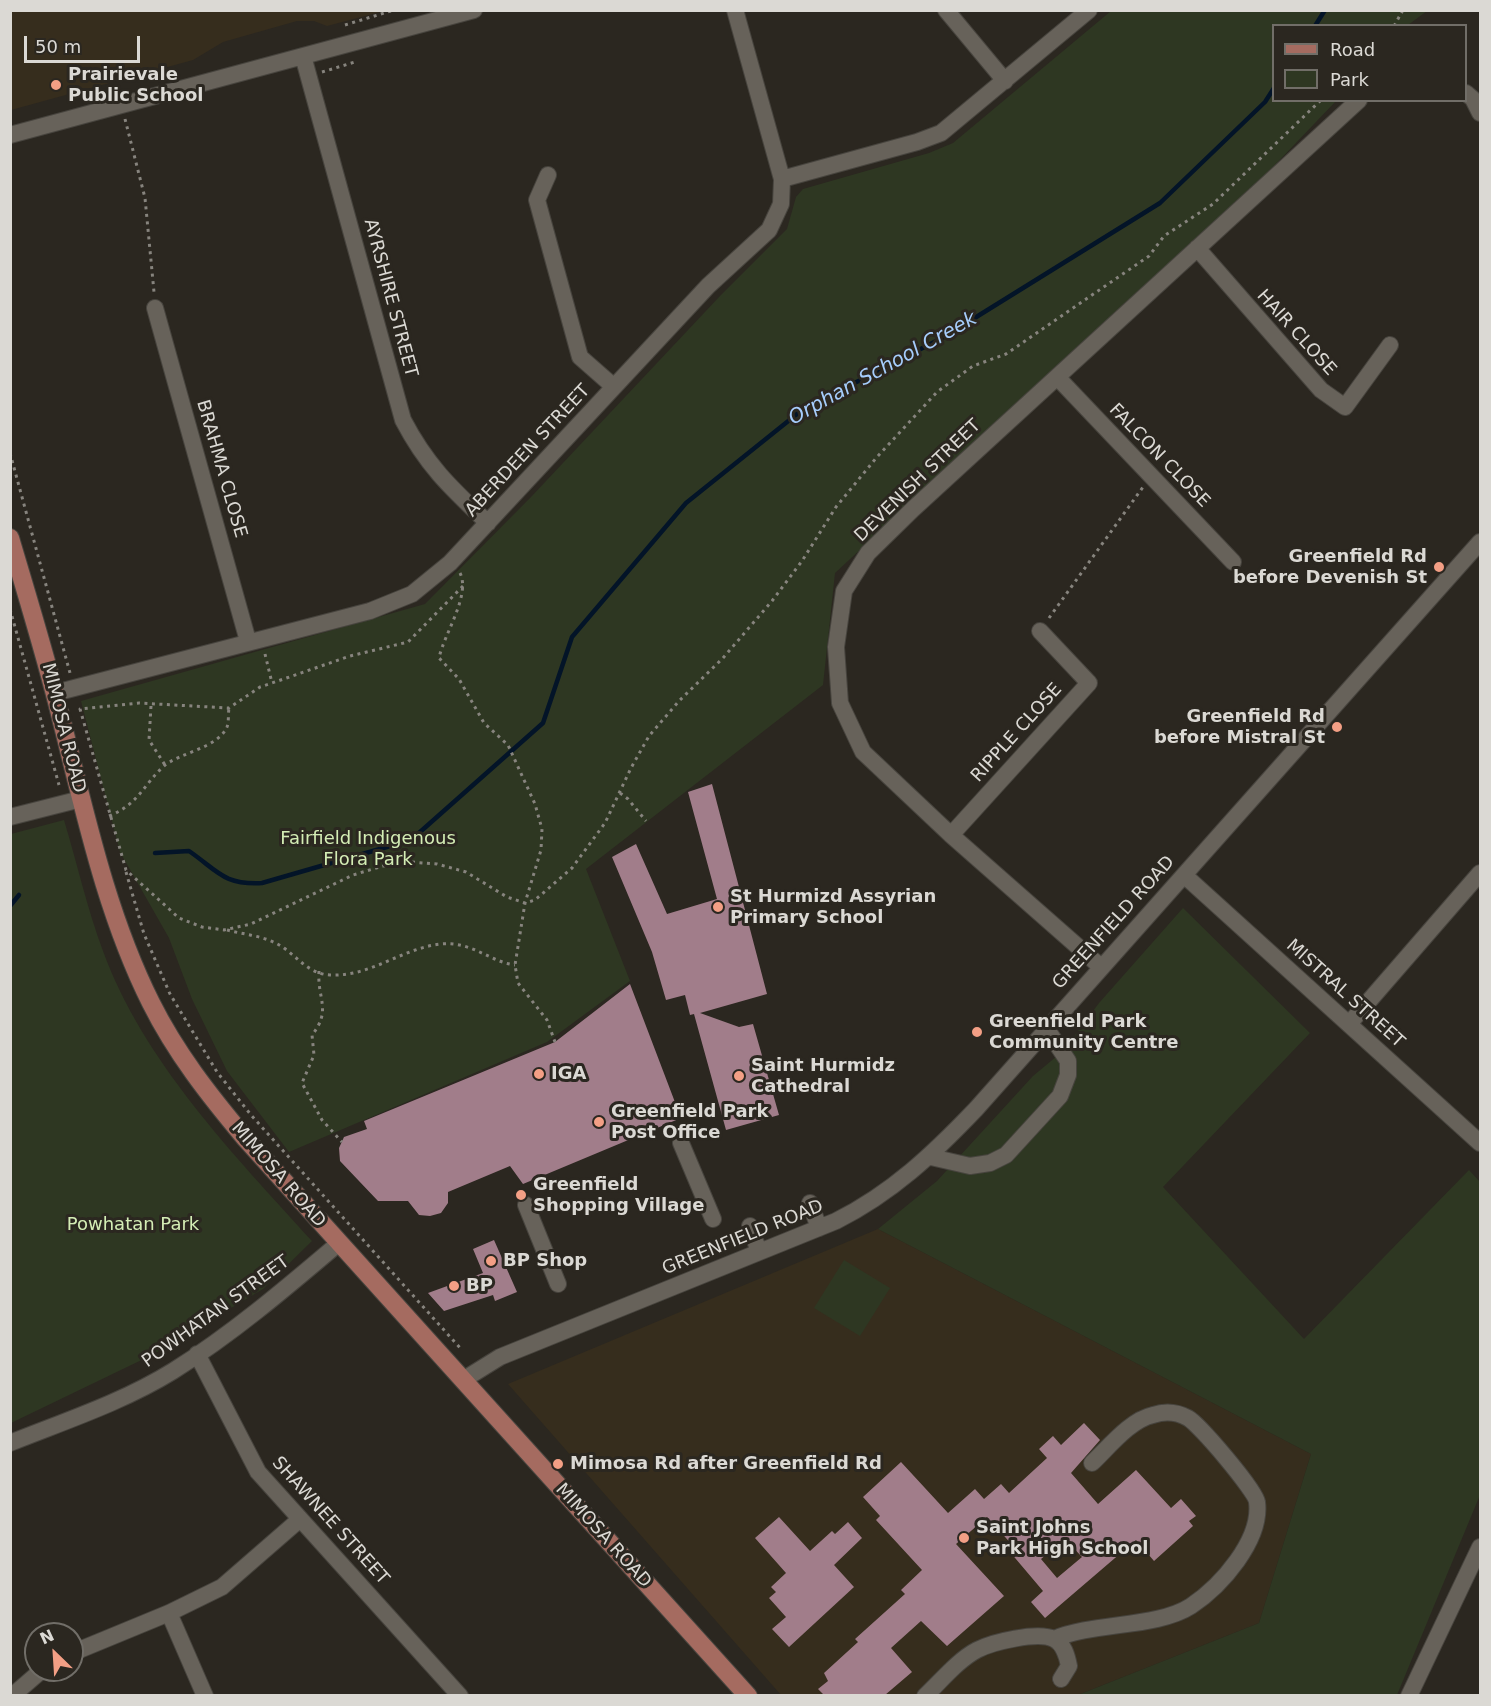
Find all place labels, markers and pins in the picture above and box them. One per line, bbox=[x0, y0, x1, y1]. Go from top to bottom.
place label: Prairievale Public School bbox=[68, 64, 204, 106]
marker: Prairievale Public School bbox=[49, 78, 63, 92]
place label: Greenfield Rd before Devenish St bbox=[1233, 546, 1427, 588]
marker: Greenfield Rd before Devenish St bbox=[1432, 560, 1446, 574]
place label: Greenfield Rd before Mistral St bbox=[1154, 706, 1325, 748]
marker: Greenfield Rd before Mistral St bbox=[1330, 720, 1344, 734]
place label: St Hurmizd Assyrian Primary School bbox=[730, 886, 936, 928]
marker: St Hurmizd Assyrian Primary School bbox=[711, 900, 725, 914]
place label: Greenfield Park Community Centre bbox=[989, 1011, 1178, 1054]
marker: Greenfield Park Community Centre bbox=[970, 1025, 984, 1039]
place label: Saint Hurmidz Cathedral bbox=[751, 1055, 895, 1098]
place label: IGA bbox=[551, 1063, 586, 1085]
marker: IGA bbox=[532, 1067, 546, 1081]
marker: Saint Hurmidz Cathedral bbox=[732, 1069, 746, 1083]
place label: Greenfield Park Post Office bbox=[611, 1101, 768, 1144]
marker: Greenfield Park Post Office bbox=[592, 1115, 606, 1129]
place label: Greenfield Shopping Village bbox=[533, 1174, 704, 1216]
marker: Greenfield Shopping Village bbox=[514, 1188, 528, 1202]
place label: BP Shop bbox=[503, 1250, 587, 1272]
marker: BP Shop bbox=[484, 1254, 498, 1268]
place label: BP bbox=[466, 1275, 493, 1297]
marker: BP bbox=[447, 1279, 461, 1293]
place label: Mimosa Rd after Greenfield Rd bbox=[570, 1453, 882, 1475]
marker: Mimosa Rd after Greenfield Rd bbox=[551, 1457, 565, 1471]
place label: Saint Johns Park High School bbox=[976, 1517, 1149, 1559]
marker: Saint Johns Park High School bbox=[957, 1531, 971, 1545]

